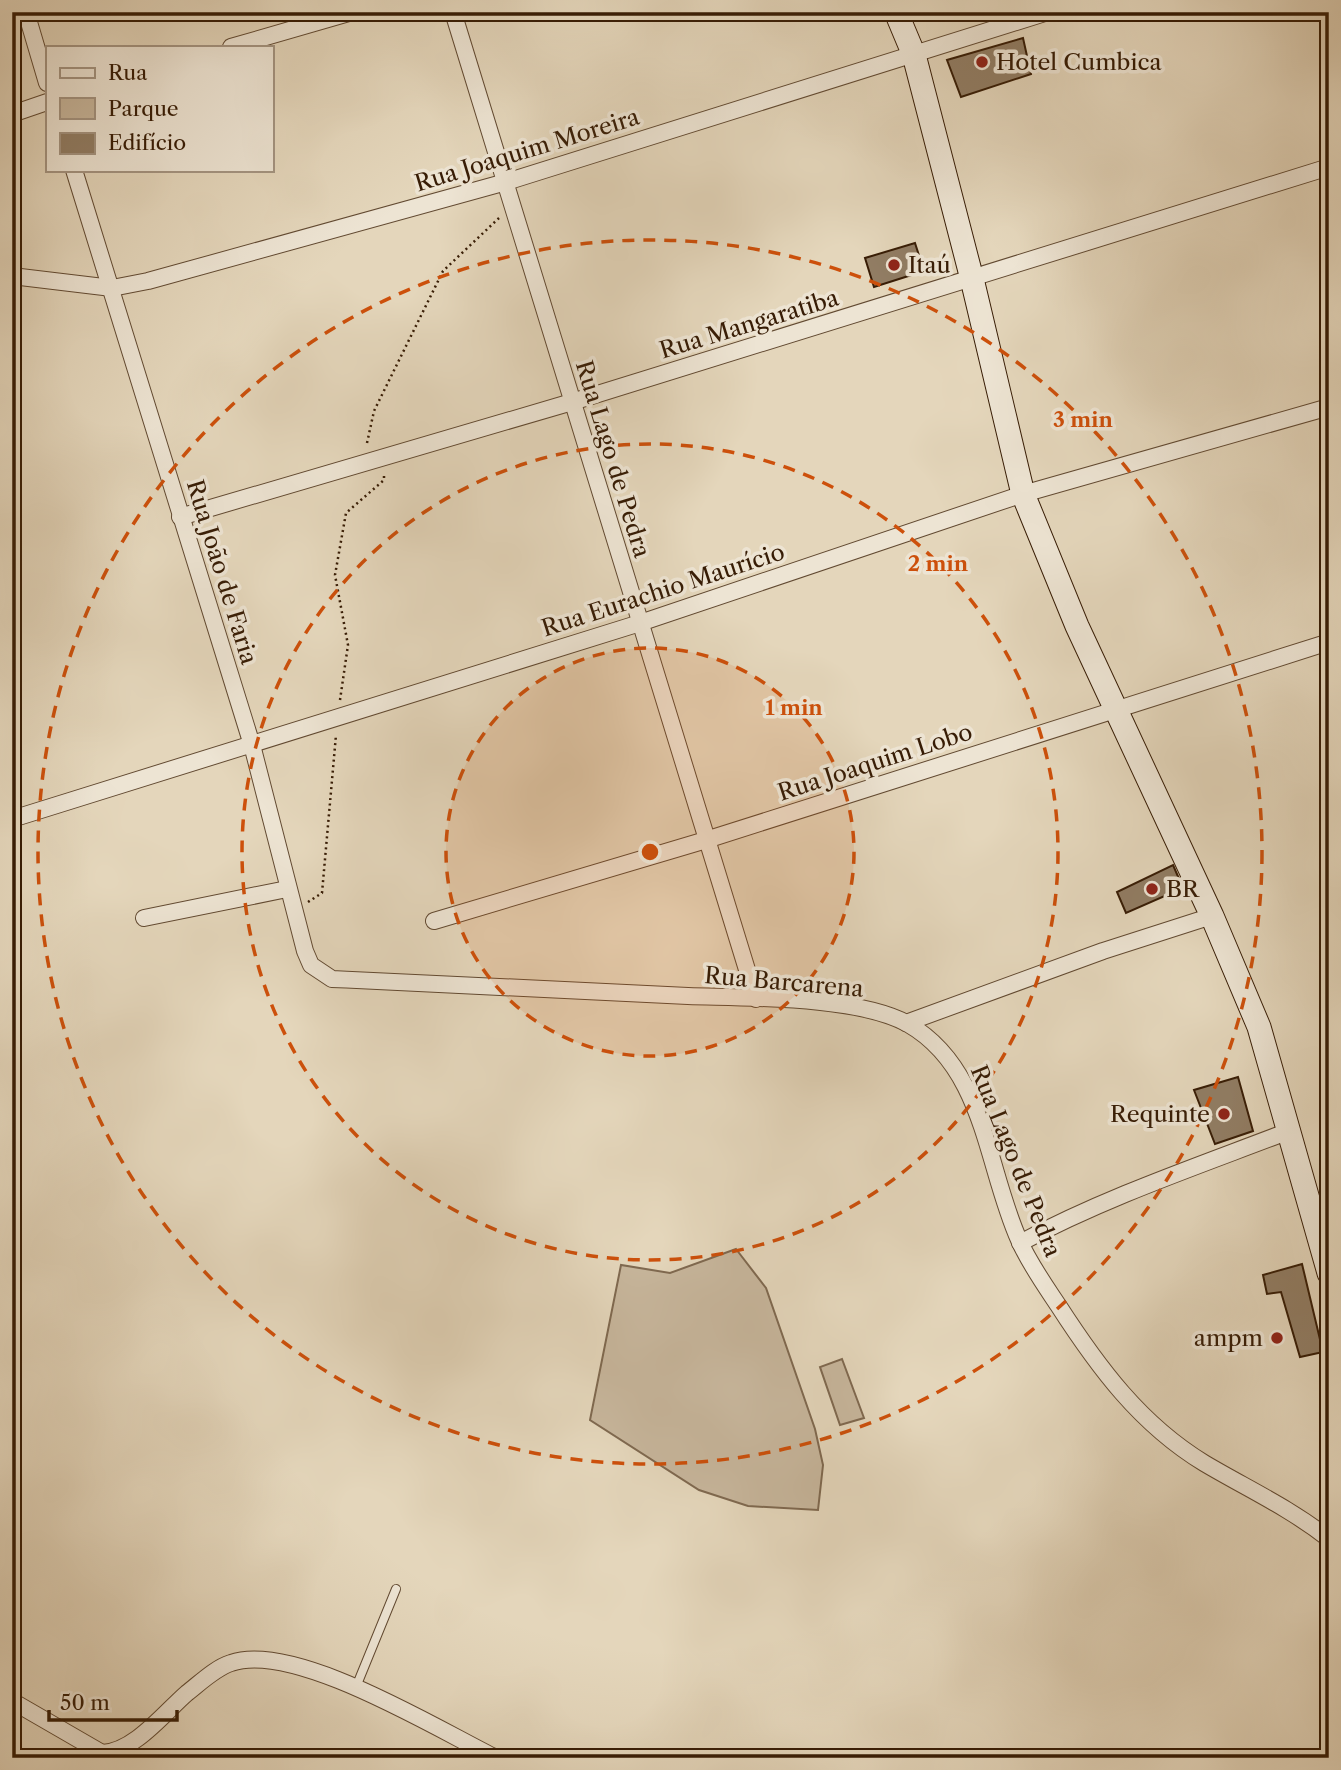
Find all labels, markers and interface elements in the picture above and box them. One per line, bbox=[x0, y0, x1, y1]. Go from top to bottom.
legend bbox=[46, 46, 273, 172]
place label: Hotel Cumbica bbox=[996, 48, 1163, 76]
marker: Hotel Cumbica bbox=[974, 54, 990, 70]
text: Rua bbox=[108, 60, 148, 85]
text: Parque bbox=[108, 96, 179, 121]
street label: Rua Joaquim Moreira bbox=[411, 102, 644, 198]
text: Edifício bbox=[108, 130, 186, 155]
place label: Itaú bbox=[908, 251, 951, 279]
marker: Itaú bbox=[886, 257, 902, 273]
street label: Rua Mangaratiba bbox=[656, 283, 843, 365]
street label: Rua Lago de Pedra bbox=[570, 357, 657, 562]
text: 3 min bbox=[1053, 407, 1114, 432]
street label: Rua João de Faria bbox=[181, 476, 264, 668]
street label: Rua Eurachio Maurício bbox=[538, 537, 788, 643]
text: 2 min bbox=[908, 551, 969, 576]
text: 1 min bbox=[765, 695, 823, 720]
street label: Rua Joaquim Lobo bbox=[774, 717, 976, 807]
centre of rings bbox=[638, 840, 662, 864]
place label: BR bbox=[1166, 875, 1200, 903]
marker: BR bbox=[1144, 881, 1160, 897]
street label: Rua Barcarena bbox=[703, 961, 866, 1003]
street label: Rua Lago de Pedra bbox=[965, 1061, 1068, 1262]
place label: Requinte bbox=[1110, 1100, 1210, 1128]
marker: Requinte bbox=[1216, 1106, 1232, 1122]
place label: ampm bbox=[1194, 1324, 1263, 1352]
marker: ampm bbox=[1269, 1330, 1285, 1346]
scale bar bbox=[49, 1679, 177, 1723]
text: 50 m bbox=[60, 1690, 110, 1715]

